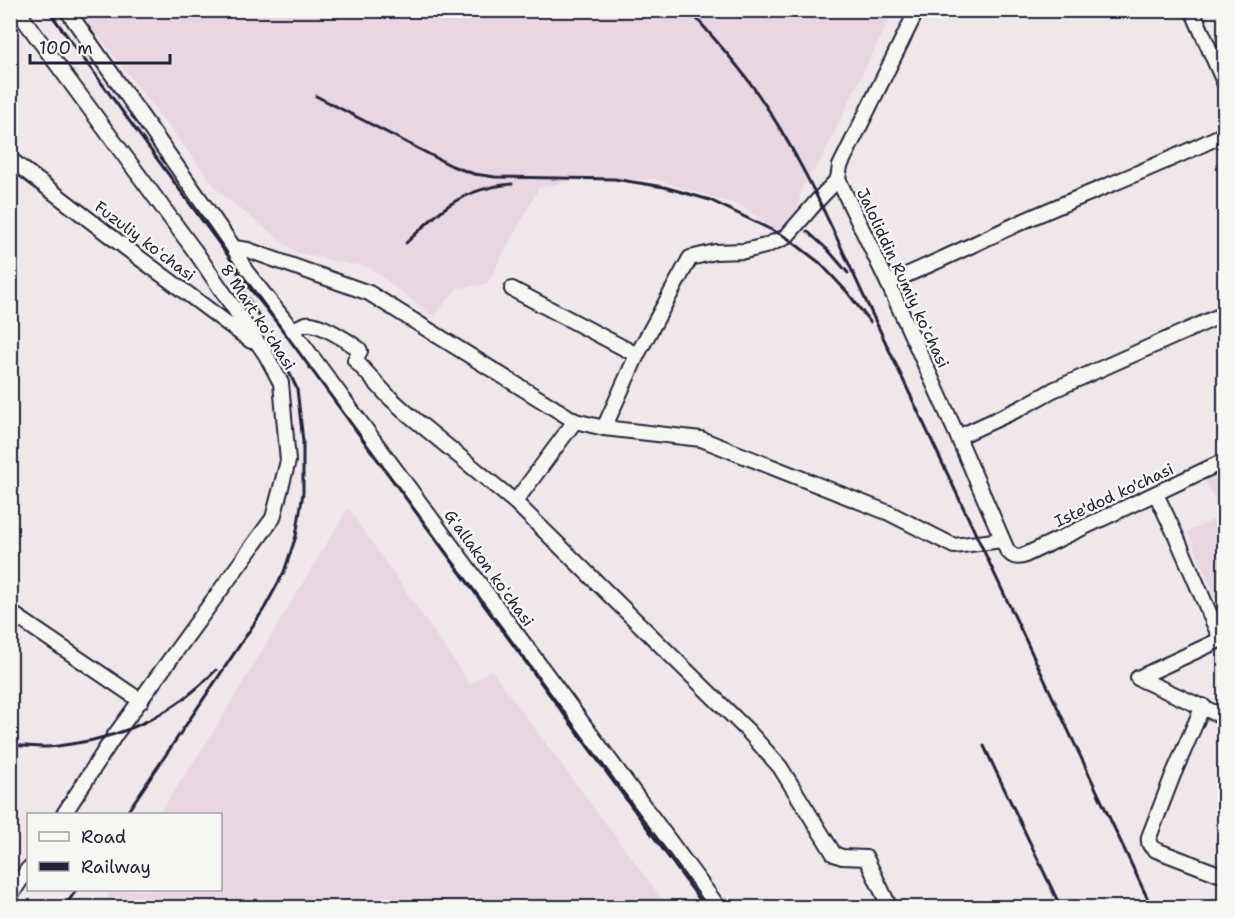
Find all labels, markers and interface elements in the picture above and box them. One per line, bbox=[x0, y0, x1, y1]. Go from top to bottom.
scale bar bbox=[30, 27, 170, 65]
text: 100 m bbox=[39, 36, 93, 60]
street label: Jaloliddin Rumiy koʻchasi bbox=[852, 185, 954, 371]
street label: Fuzuliy koʻchasi bbox=[90, 196, 200, 286]
street label: 8 Mart koʻchasi bbox=[216, 260, 300, 374]
street label: Iste'dod ko'chasi bbox=[1051, 458, 1177, 532]
street label: Gʻallakon koʻchasi bbox=[439, 505, 539, 631]
legend bbox=[27, 813, 222, 891]
text: Road bbox=[81, 825, 126, 849]
text: Railway bbox=[81, 855, 151, 879]

